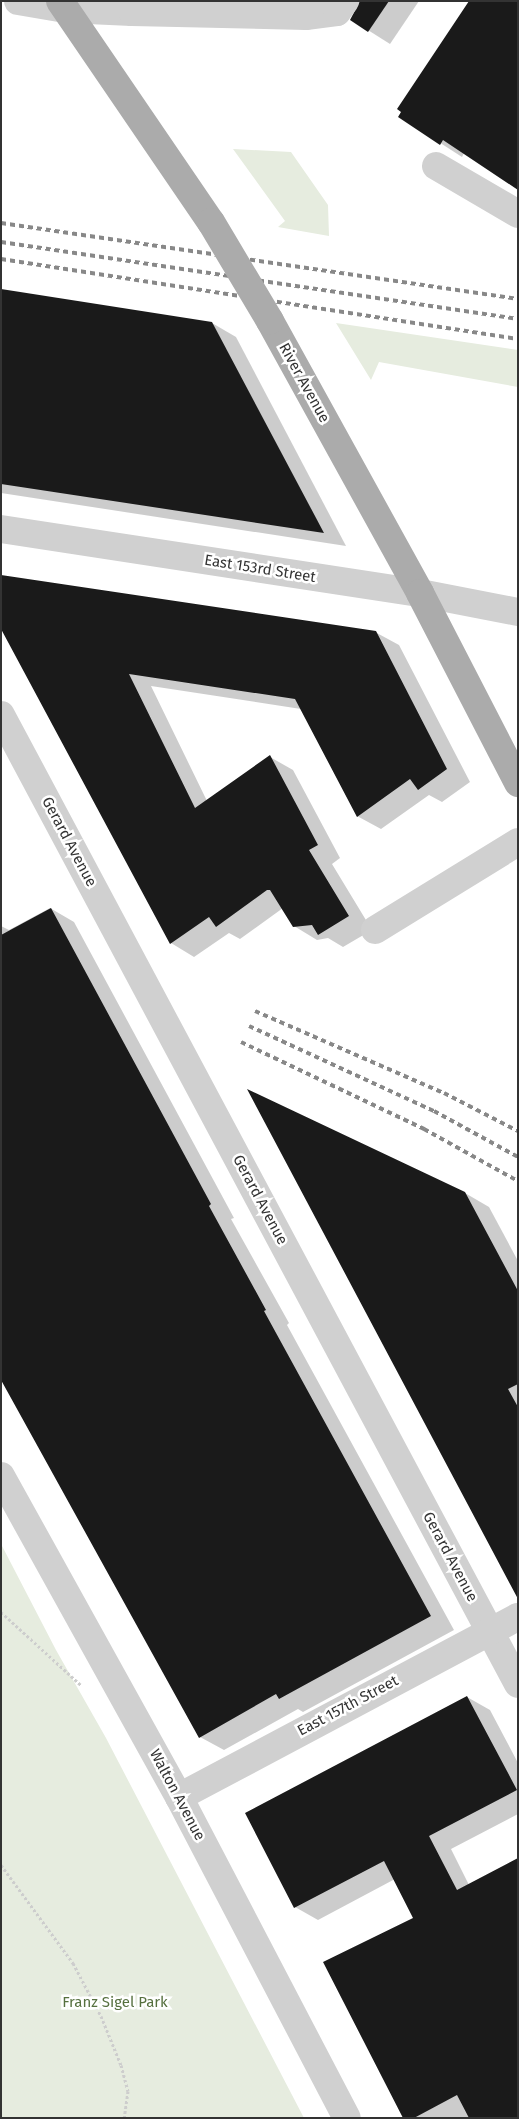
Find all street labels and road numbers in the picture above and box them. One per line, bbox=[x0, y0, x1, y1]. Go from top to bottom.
street label: River Avenue bbox=[275, 340, 333, 426]
street label: East 153rd Street bbox=[203, 551, 317, 587]
street label: Gerard Avenue bbox=[38, 794, 100, 890]
street label: Gerard Avenue bbox=[229, 1152, 291, 1248]
street label: Gerard Avenue bbox=[419, 1509, 481, 1605]
street label: East 157th Street bbox=[295, 1672, 401, 1740]
street label: Walton Avenue bbox=[145, 1746, 209, 1844]

